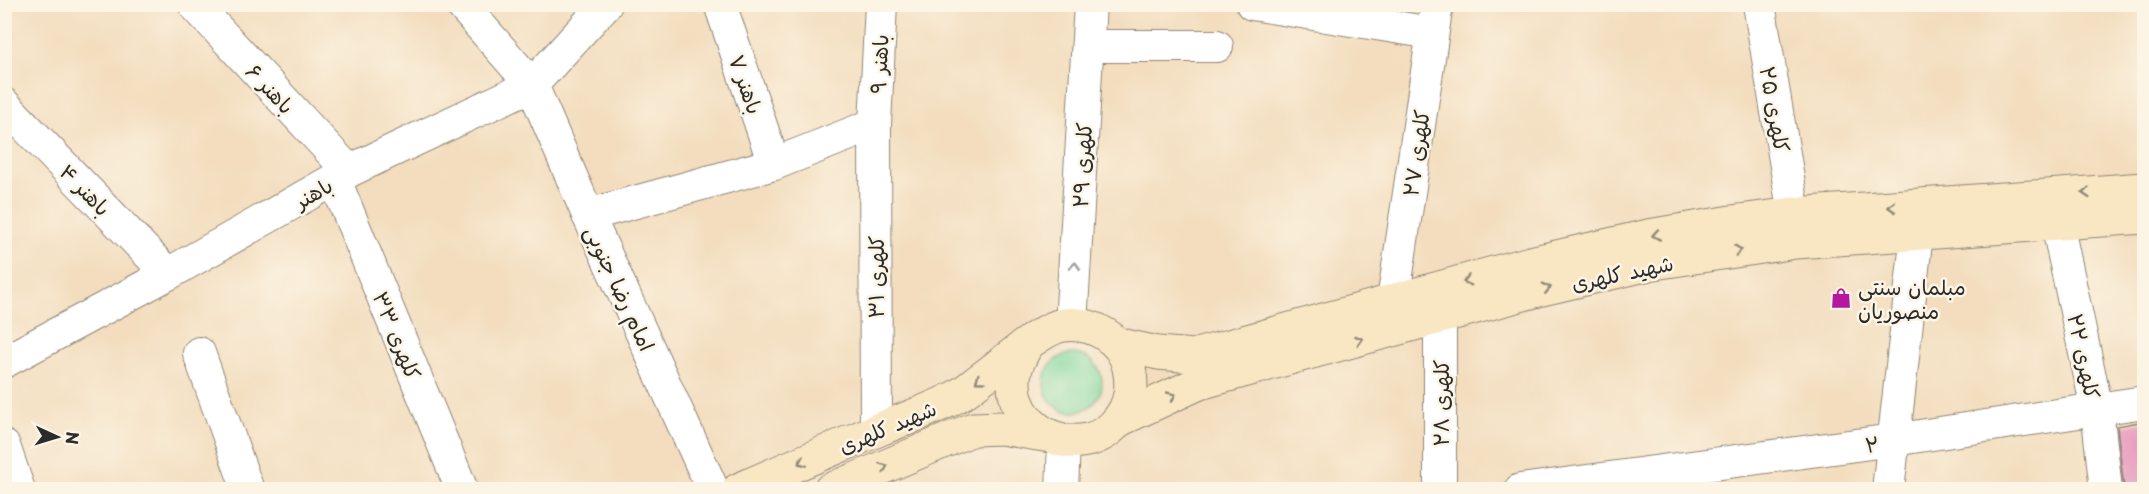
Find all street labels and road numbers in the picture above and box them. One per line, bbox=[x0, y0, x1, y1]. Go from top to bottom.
street label: باهنر ۹ bbox=[860, 33, 896, 95]
street label: باهنر ۷ bbox=[722, 50, 772, 118]
street label: باهنر ۶ bbox=[239, 56, 303, 120]
street label: کلهری ۲۵ bbox=[1753, 63, 1799, 155]
street label: کلهری ۲۷ bbox=[1393, 108, 1437, 198]
street label: کلهری ۲۹ bbox=[1063, 121, 1099, 209]
street label: باهنر ۴ bbox=[53, 156, 119, 222]
street label: باهنر bbox=[286, 168, 338, 217]
street label: امام رضا جنوبی bbox=[576, 220, 664, 357]
street label: کلهری ۳۱ bbox=[859, 235, 891, 319]
street label: شهید کلهری bbox=[1568, 246, 1676, 298]
street label: کلهری ۳۳ bbox=[366, 286, 430, 384]
street label: کلهری ۲۲ bbox=[2060, 310, 2110, 402]
street label: کلهری ۲۸ bbox=[1424, 359, 1456, 447]
street label: شهید کلهری bbox=[833, 391, 941, 461]
street label: ۲ bbox=[1863, 426, 1881, 460]

